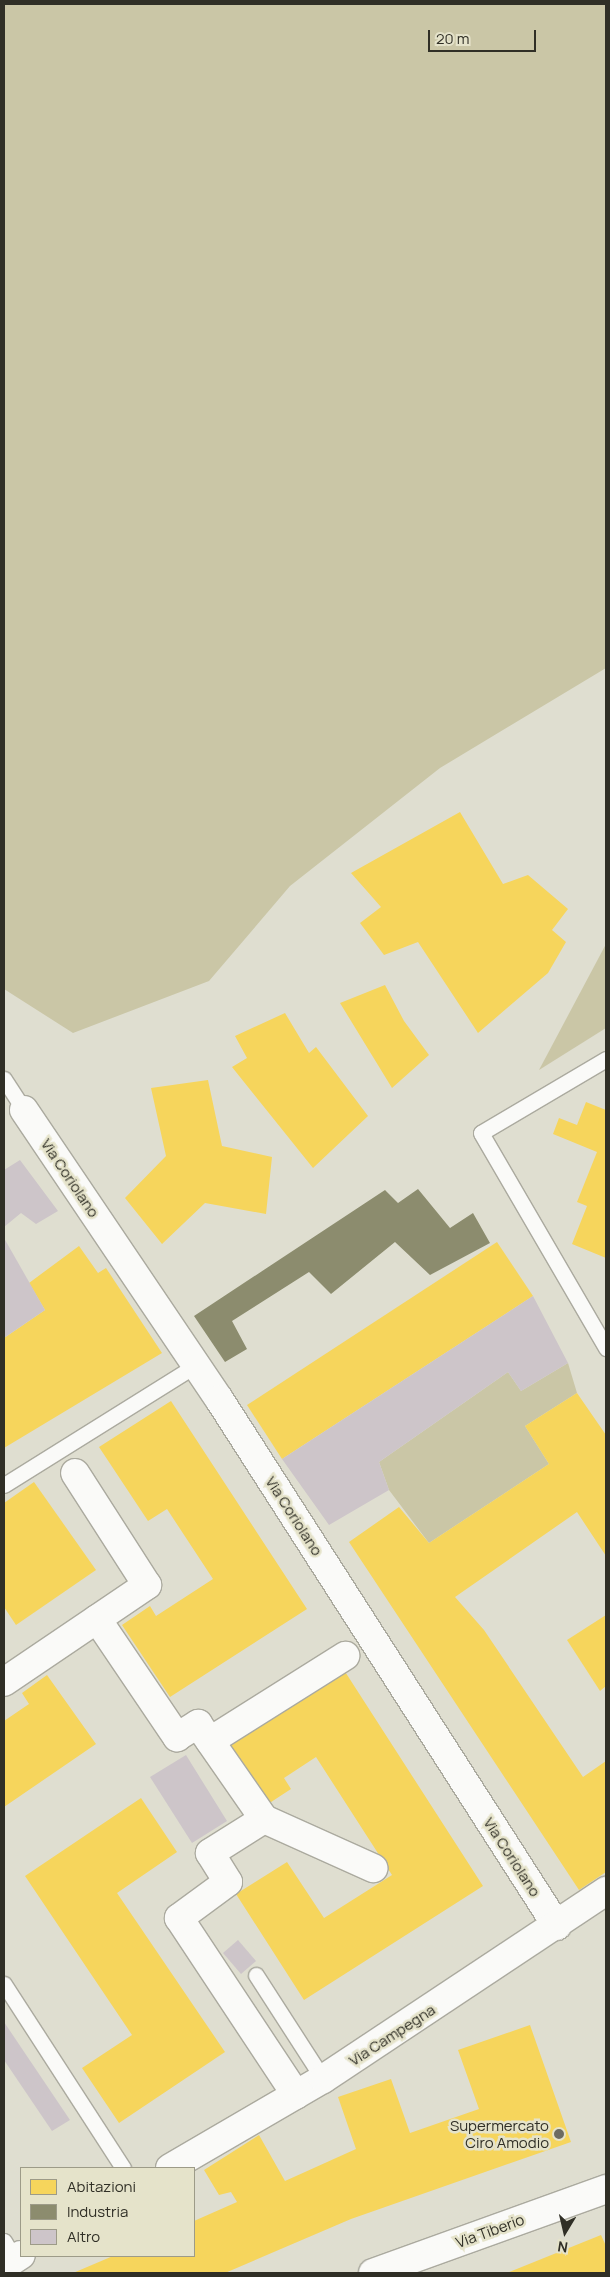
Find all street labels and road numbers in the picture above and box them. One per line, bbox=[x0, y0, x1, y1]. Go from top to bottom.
street label: Via Coriolano bbox=[37, 1135, 103, 1221]
street label: Via Coriolano bbox=[262, 1473, 326, 1559]
street label: Via Coriolano bbox=[480, 1814, 544, 1900]
street label: Via Campegna bbox=[346, 2000, 438, 2070]
street label: Via Tiberio bbox=[453, 2210, 527, 2252]

